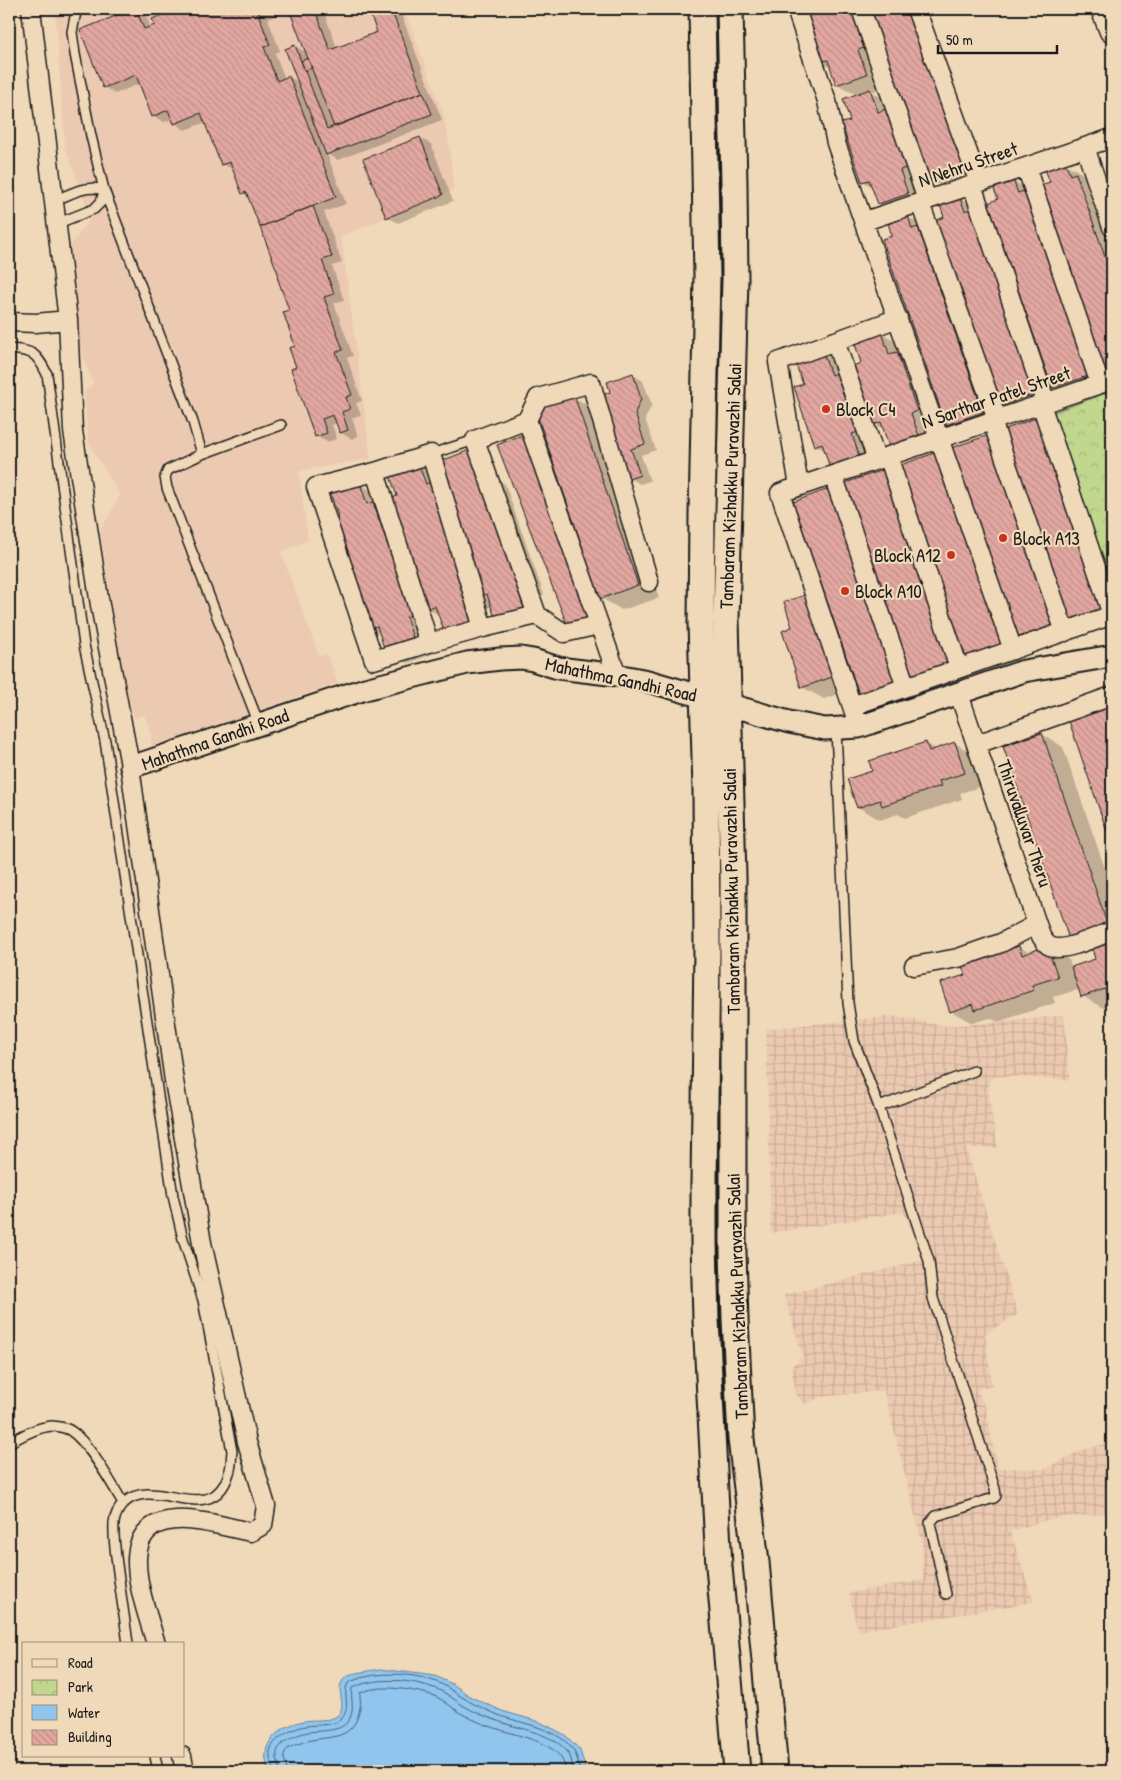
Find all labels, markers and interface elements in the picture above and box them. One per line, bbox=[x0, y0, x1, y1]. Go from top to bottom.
scale bar bbox=[938, 22, 1057, 54]
text: 50 m bbox=[946, 29, 973, 50]
street label: N Nehru Street bbox=[915, 135, 1022, 193]
street label: N Sarthar Patel Street bbox=[918, 359, 1074, 435]
street label: Tambaram Kizhakku Puravazhi Salai bbox=[713, 362, 747, 610]
place label: Block C4 bbox=[836, 396, 896, 422]
marker: Block C4 bbox=[820, 403, 832, 415]
place label: Block A13 bbox=[1013, 525, 1080, 551]
marker: Block A13 bbox=[997, 532, 1009, 544]
place label: Block A12 bbox=[874, 542, 941, 568]
marker: Block A12 bbox=[945, 549, 957, 561]
place label: Block A10 bbox=[855, 578, 922, 604]
marker: Block A10 bbox=[839, 585, 851, 597]
street label: Mahathma Gandhi Road bbox=[543, 650, 699, 708]
street label: Mahathma Gandhi Road bbox=[138, 701, 292, 776]
street label: Thiruvalluvar Theru bbox=[991, 756, 1059, 890]
street label: Tambaram Kizhakku Puravazhi Salai bbox=[716, 768, 746, 1014]
street label: Tambaram Kizhakku Puravazhi Salai bbox=[720, 1172, 754, 1420]
legend bbox=[22, 1642, 185, 1758]
text: Road bbox=[68, 1652, 93, 1673]
text: Park bbox=[68, 1676, 93, 1697]
text: Water bbox=[68, 1702, 100, 1723]
text: Building bbox=[68, 1726, 112, 1747]

